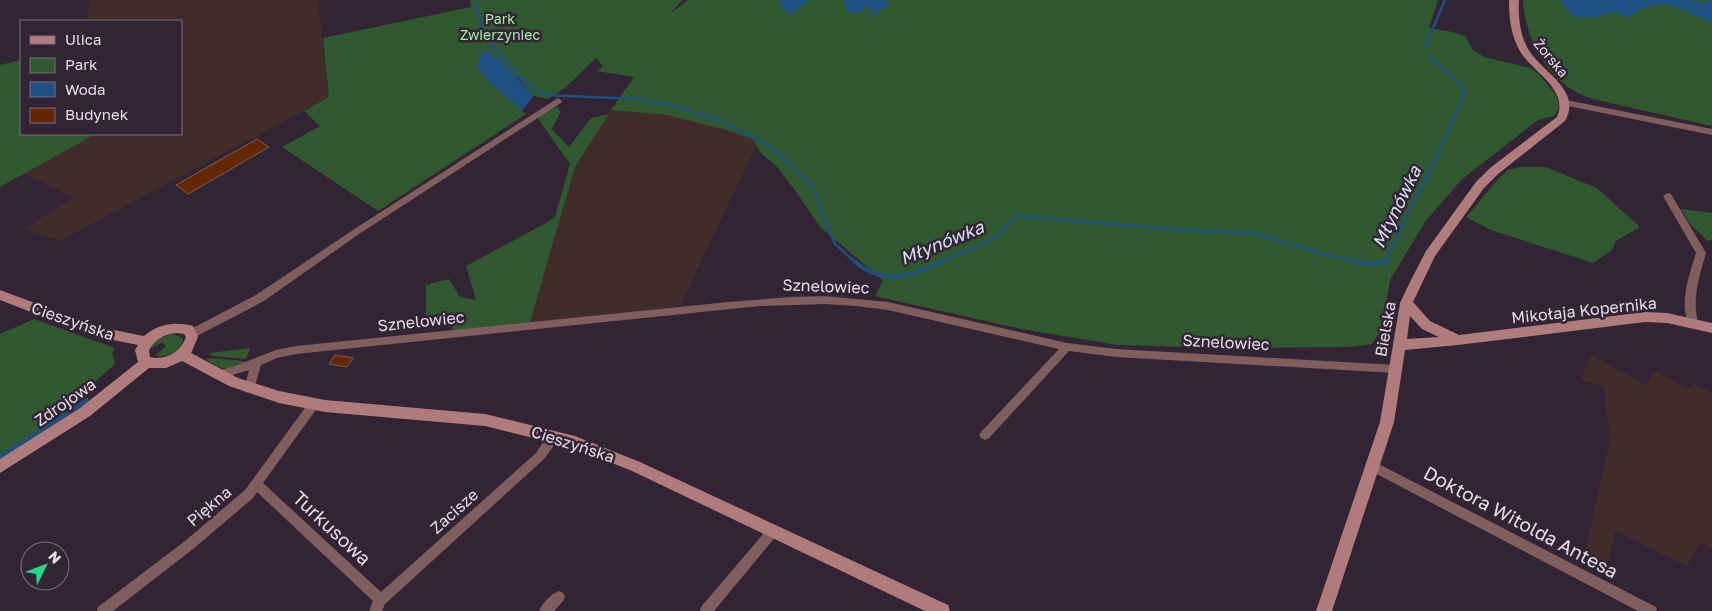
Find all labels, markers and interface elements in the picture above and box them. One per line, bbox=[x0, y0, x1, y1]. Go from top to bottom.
park label: Park Zwierzyniec bbox=[460, 10, 540, 43]
legend bbox=[20, 20, 182, 135]
text: Ulica bbox=[65, 30, 101, 48]
street label: Żorska bbox=[1530, 35, 1572, 80]
text: Park bbox=[65, 55, 98, 73]
text: Woda bbox=[65, 80, 106, 98]
text: Budynek bbox=[65, 105, 129, 123]
water label: Młynówka bbox=[1367, 161, 1426, 251]
water label: Młynówka bbox=[896, 215, 988, 269]
street label: Sznelowiec bbox=[782, 274, 870, 298]
street label: Mikołaja Kopernika bbox=[1510, 292, 1658, 328]
street label: Cieszyńska bbox=[29, 297, 117, 345]
street label: Bielska bbox=[1370, 300, 1400, 358]
street label: Sznelowiec bbox=[377, 306, 466, 335]
street label: Sznelowiec bbox=[1182, 330, 1270, 354]
street label: Zdrojowa bbox=[31, 374, 99, 430]
street label: Cieszyńska bbox=[529, 421, 617, 467]
street label: Doktora Witolda Antesa bbox=[1420, 461, 1622, 583]
street label: Piękna bbox=[183, 482, 235, 530]
street label: Zacisze bbox=[426, 484, 482, 538]
street label: Turkusowa bbox=[289, 486, 376, 570]
north arrow bbox=[20, 541, 70, 591]
text: N bbox=[45, 547, 65, 567]

